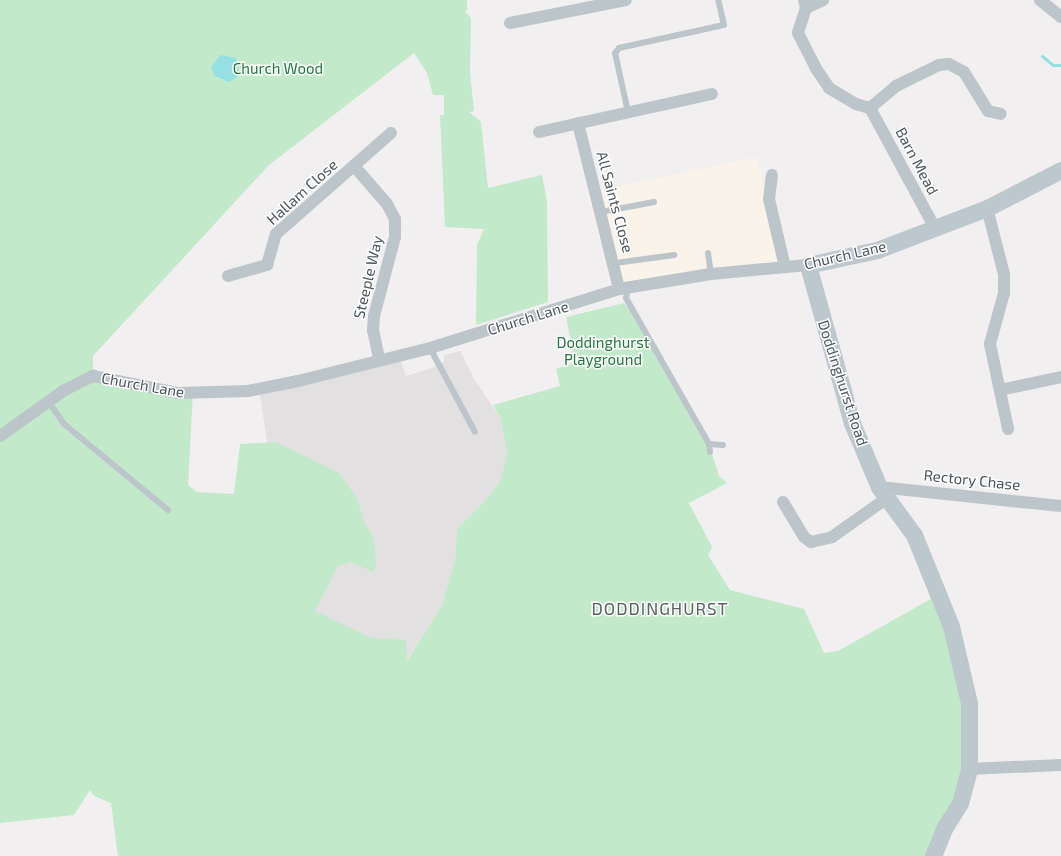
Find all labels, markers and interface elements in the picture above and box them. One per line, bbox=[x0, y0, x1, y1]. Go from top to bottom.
park label: Church Wood bbox=[233, 60, 323, 78]
street label: Barn Mead bbox=[892, 124, 942, 198]
street label: All Saints Close bbox=[593, 149, 637, 255]
street label: Hallam Close bbox=[263, 156, 341, 228]
street label: Steeple Way bbox=[350, 234, 386, 320]
street label: Church Lane bbox=[802, 237, 888, 273]
street label: Church Lane bbox=[485, 297, 571, 339]
street label: Doddinghurst Road bbox=[814, 318, 872, 448]
park label: Doddinghurst Playground bbox=[556, 333, 650, 368]
street label: Church Lane bbox=[100, 369, 186, 401]
street label: Rectory Chase bbox=[923, 466, 1021, 494]
district label: DODDINGHURST bbox=[592, 599, 728, 619]

